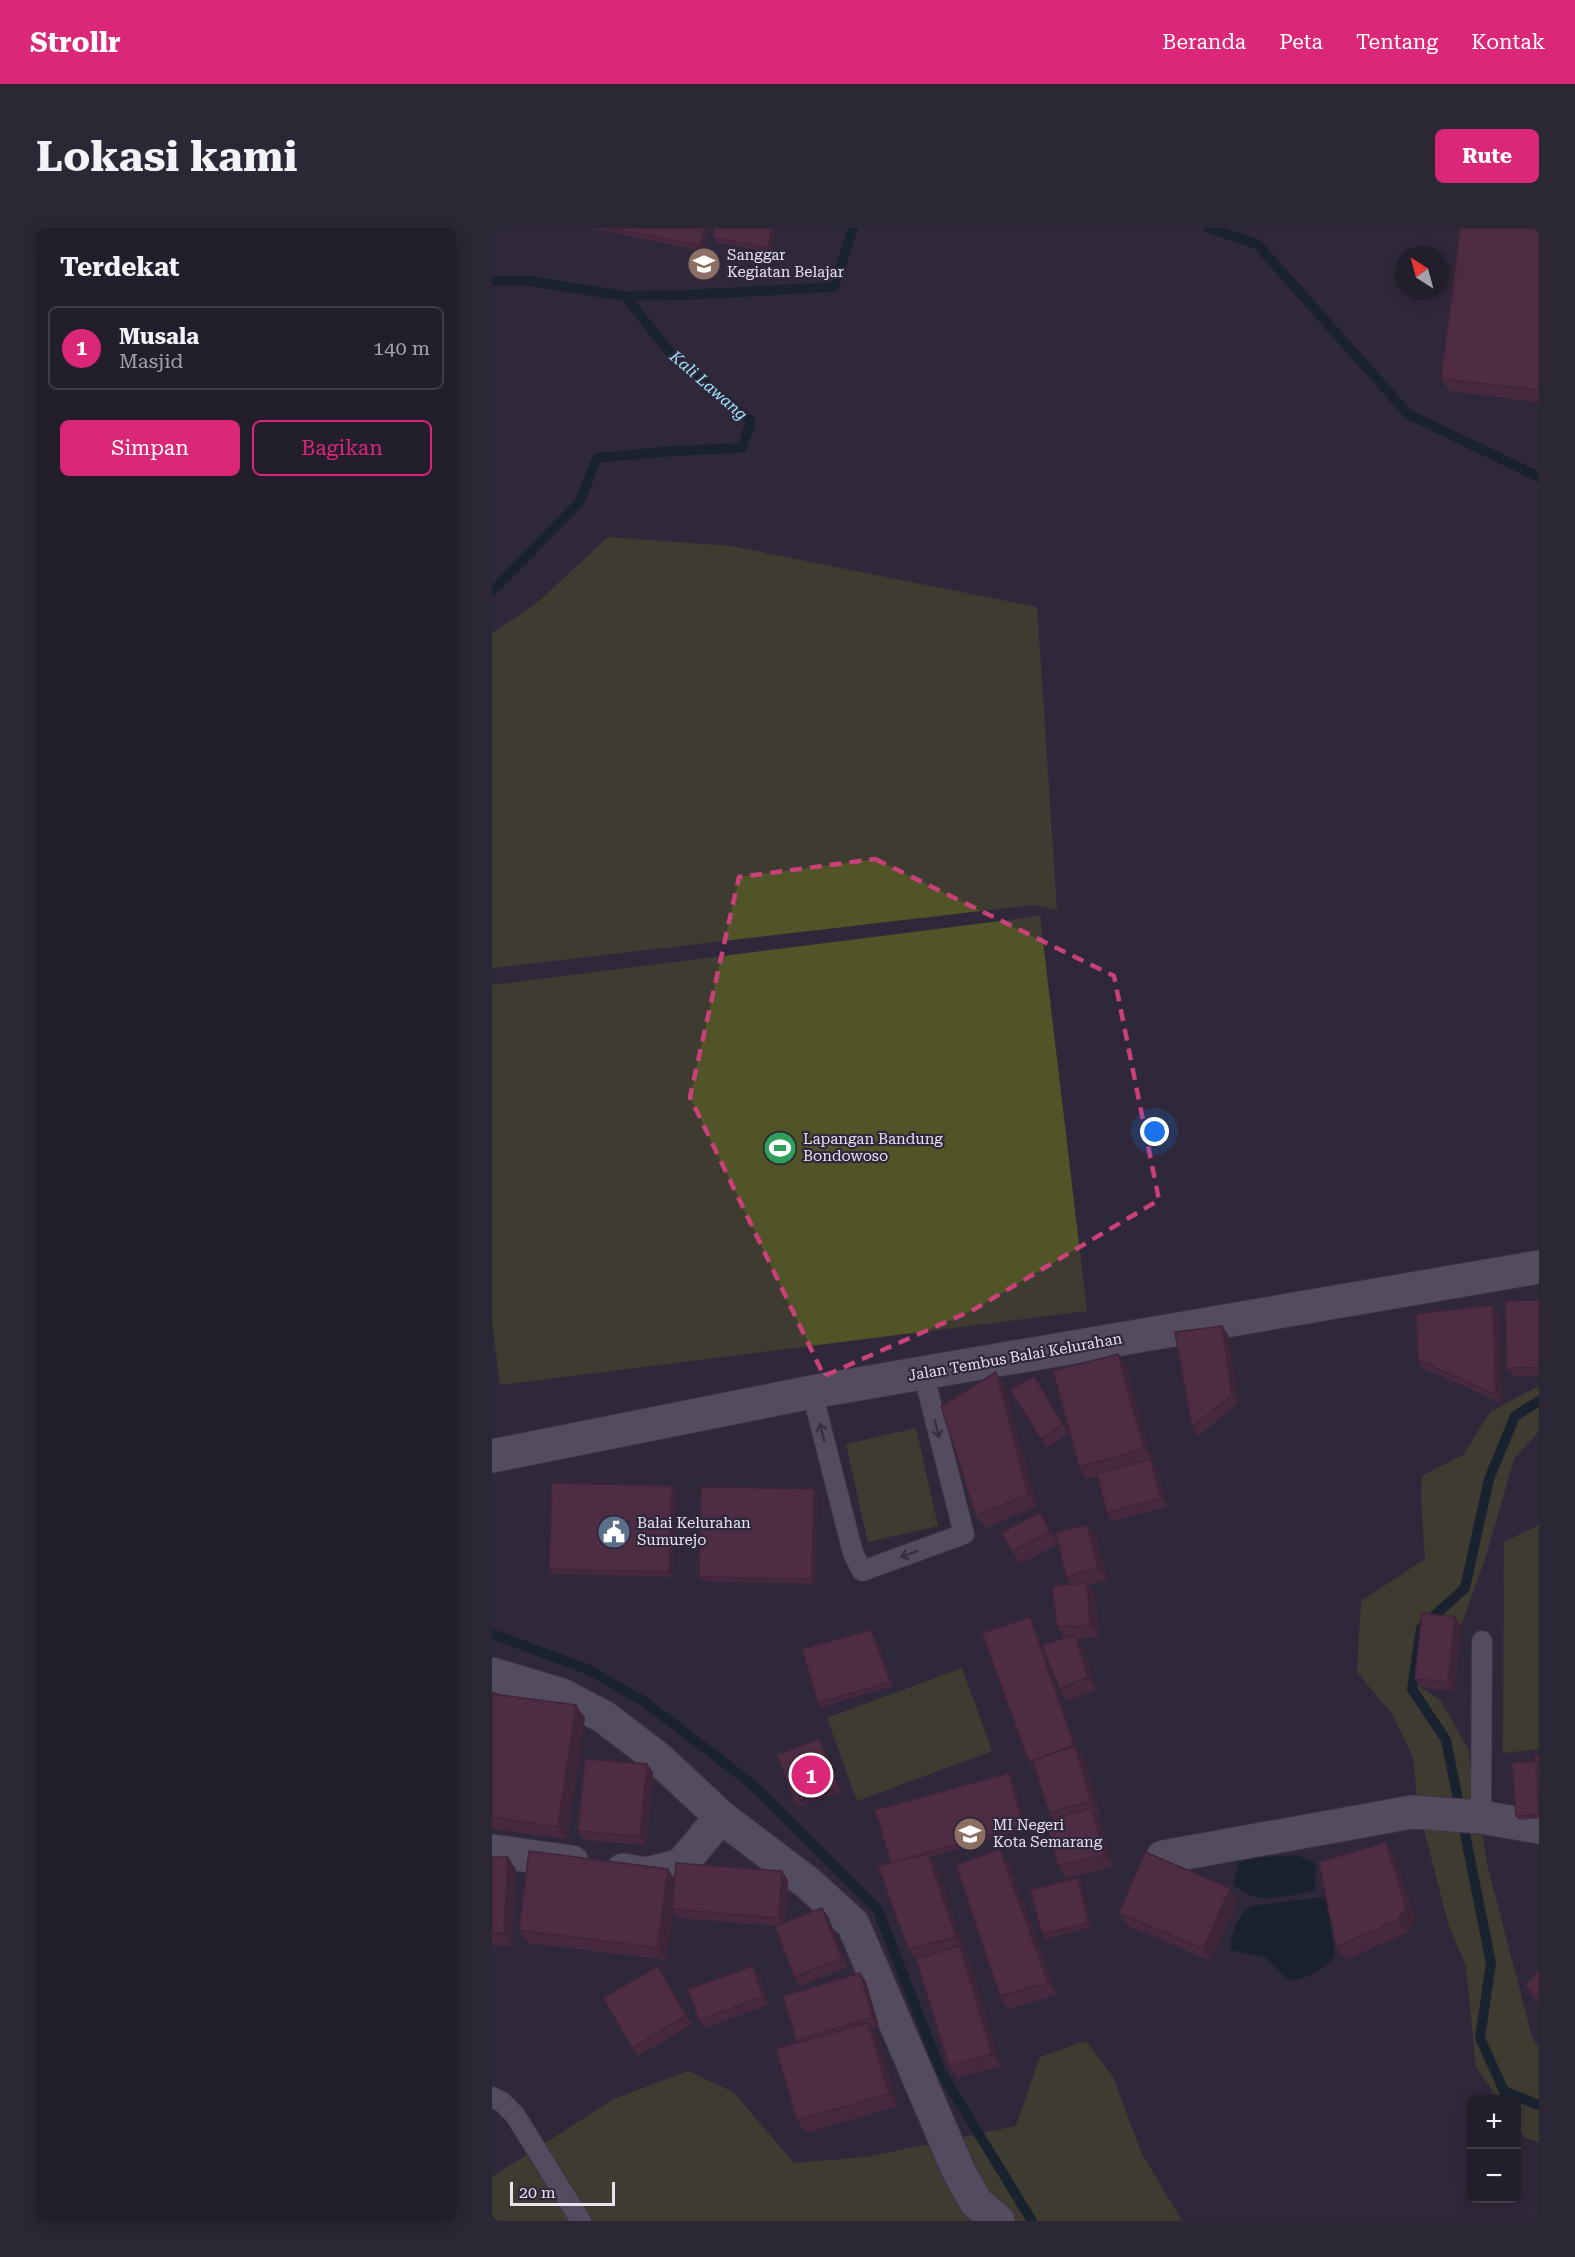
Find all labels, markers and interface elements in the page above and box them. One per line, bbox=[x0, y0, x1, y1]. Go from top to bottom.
text: Strollr bbox=[30, 26, 121, 59]
text: Beranda bbox=[1162, 30, 1246, 54]
text: Peta bbox=[1279, 30, 1323, 54]
text: Tentang bbox=[1356, 30, 1438, 54]
text: Kontak bbox=[1471, 30, 1545, 54]
button: Rute bbox=[1435, 129, 1539, 183]
text: Lokasi kami bbox=[36, 132, 297, 181]
school or university icon: Sanggar Kegiatan Belajar bbox=[686, 246, 722, 282]
place label: Sanggar Kegiatan Belajar bbox=[727, 246, 844, 281]
north arrow bbox=[1395, 246, 1449, 300]
text: Terdekat bbox=[60, 252, 180, 282]
text: Musala bbox=[119, 324, 199, 349]
text: 1 bbox=[76, 336, 87, 360]
text: 140 m bbox=[373, 336, 430, 360]
water label: Kali Lawang bbox=[665, 346, 751, 424]
text: Masjid bbox=[119, 349, 183, 373]
button: Simpan bbox=[60, 420, 240, 476]
button: Bagikan bbox=[252, 420, 432, 476]
your location bbox=[1140, 1117, 1169, 1146]
sports icon: Lapangan Bandung Bondowoso bbox=[762, 1130, 798, 1166]
place label: Lapangan Bandung Bondowoso bbox=[803, 1130, 943, 1165]
street label: Jalan Tembus Balai Kelurahan bbox=[907, 1329, 1124, 1385]
one-way arrow bbox=[932, 1419, 944, 1438]
one-way arrow bbox=[816, 1423, 828, 1442]
public building icon: Balai Kelurahan Sumurejo bbox=[596, 1514, 632, 1550]
place label: Balai Kelurahan Sumurejo bbox=[637, 1514, 751, 1549]
one-way arrow bbox=[900, 1549, 919, 1560]
pin: 1 bbox=[792, 1752, 830, 1798]
school or university icon: MI Negeri Kota Semarang bbox=[952, 1816, 988, 1852]
place label: MI Negeri Kota Semarang bbox=[993, 1816, 1103, 1851]
map controls bbox=[1467, 2095, 1521, 2203]
button: + bbox=[1467, 2095, 1521, 2149]
button: − bbox=[1467, 2149, 1521, 2203]
scale bar bbox=[510, 2179, 615, 2206]
text: 20 m bbox=[519, 2183, 556, 2202]

